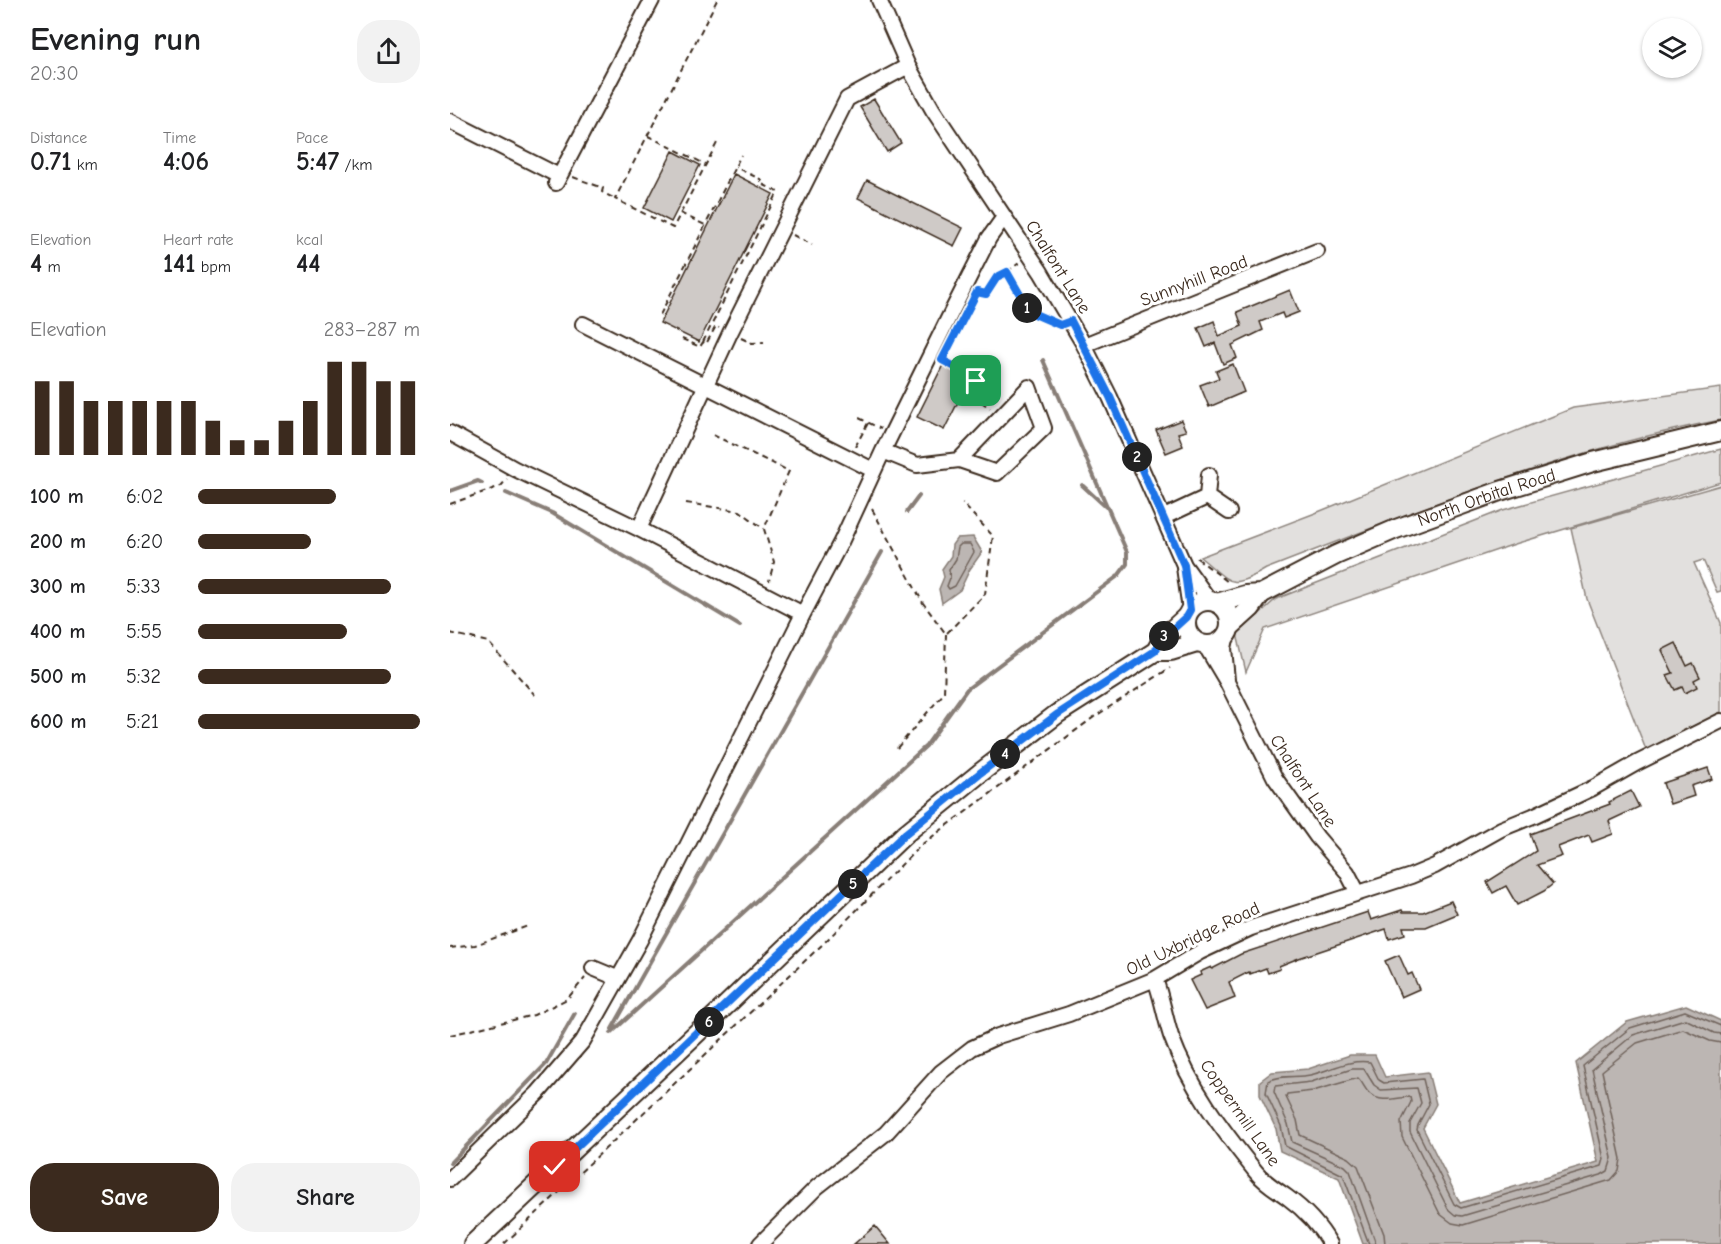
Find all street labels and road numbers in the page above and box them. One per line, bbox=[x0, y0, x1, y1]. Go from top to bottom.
street label: Chalfont Lane bbox=[1021, 216, 1095, 318]
street label: Sunnyhill Road bbox=[1137, 251, 1251, 311]
street label: North Orbital Road bbox=[1415, 464, 1558, 531]
street label: Chalfont Lane bbox=[1265, 731, 1341, 831]
street label: Old Uxbridge Road bbox=[1123, 898, 1263, 980]
street label: Coppermill Lane bbox=[1195, 1055, 1285, 1171]

